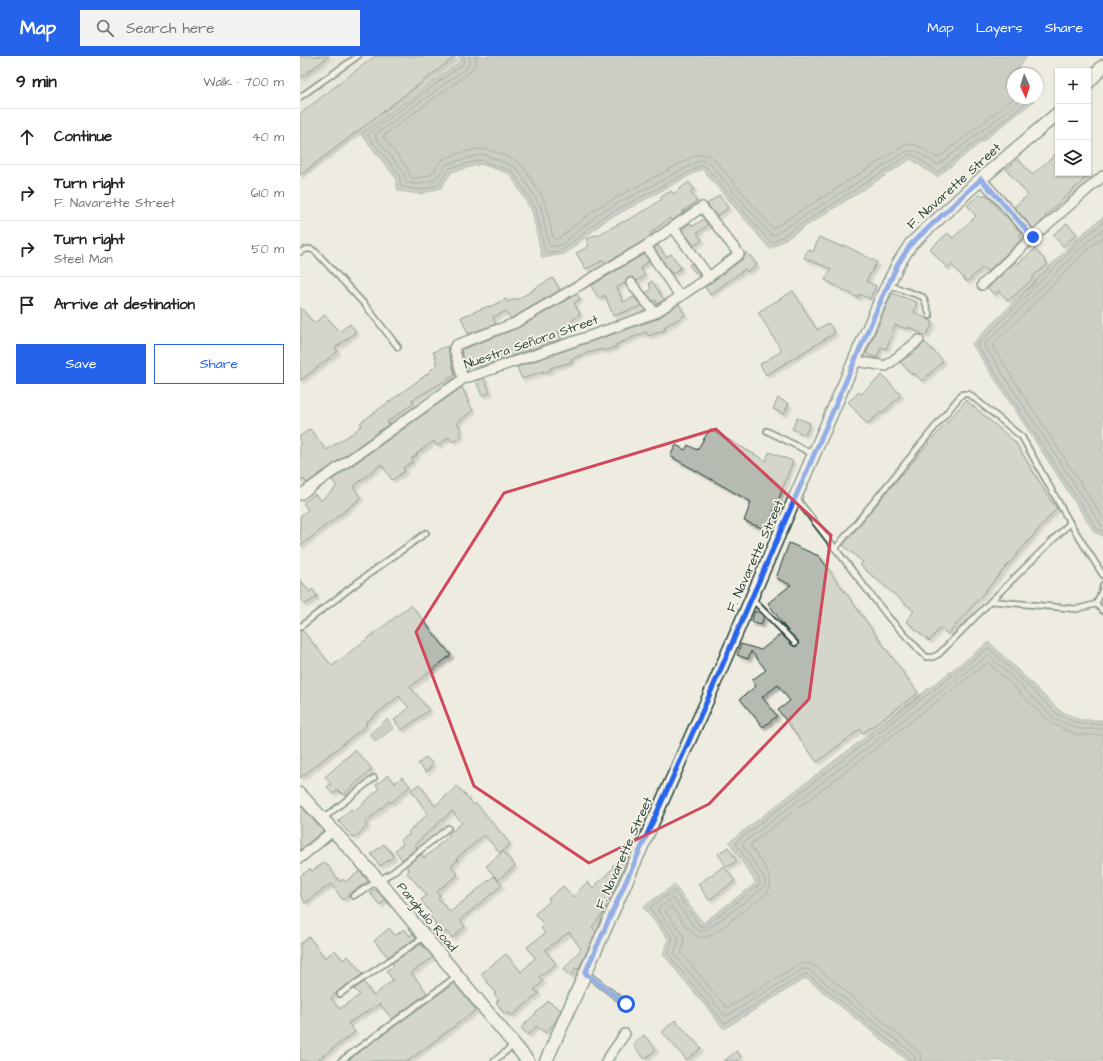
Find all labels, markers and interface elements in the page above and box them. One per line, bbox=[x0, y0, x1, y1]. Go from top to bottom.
search box bbox=[80, 10, 360, 46]
text: Map bbox=[20, 15, 56, 42]
icon: search bbox=[94, 17, 116, 39]
text: Search here bbox=[126, 18, 215, 39]
text: Map bbox=[927, 18, 954, 38]
text: Layers bbox=[976, 18, 1023, 38]
text: Share bbox=[1045, 18, 1083, 38]
north arrow bbox=[1007, 68, 1043, 104]
map controls bbox=[1055, 68, 1091, 176]
button: + bbox=[1055, 68, 1091, 104]
text: 9 min bbox=[16, 70, 57, 94]
text: Walk · 700 m bbox=[203, 73, 284, 91]
button: − bbox=[1055, 104, 1091, 140]
icon: ahead bbox=[16, 126, 38, 148]
text: Continue bbox=[54, 126, 112, 147]
text: 40 m bbox=[252, 128, 284, 146]
street label: F. Navarette Street bbox=[903, 138, 1006, 233]
button: layers bbox=[1055, 140, 1091, 176]
text: Turn right bbox=[54, 173, 125, 194]
icon: right bbox=[16, 182, 38, 204]
text: 610 m bbox=[251, 184, 284, 202]
text: F. Navarette Street bbox=[54, 194, 175, 212]
route end bbox=[1024, 228, 1042, 246]
text: Turn right bbox=[54, 229, 125, 250]
icon: right bbox=[16, 238, 38, 260]
text: 50 m bbox=[251, 240, 284, 258]
text: Steel Man bbox=[54, 250, 113, 268]
icon: arrive bbox=[16, 294, 38, 316]
text: Arrive at destination bbox=[54, 294, 195, 315]
street label: Nuestra Señora Street bbox=[461, 310, 601, 373]
button: Save bbox=[16, 344, 146, 384]
button: Share bbox=[154, 344, 284, 384]
street label: F. Navarette Street bbox=[722, 496, 788, 615]
street label: F. Navarette Street bbox=[591, 793, 657, 912]
street label: Panghulo Road bbox=[392, 878, 462, 956]
route start bbox=[617, 995, 635, 1013]

